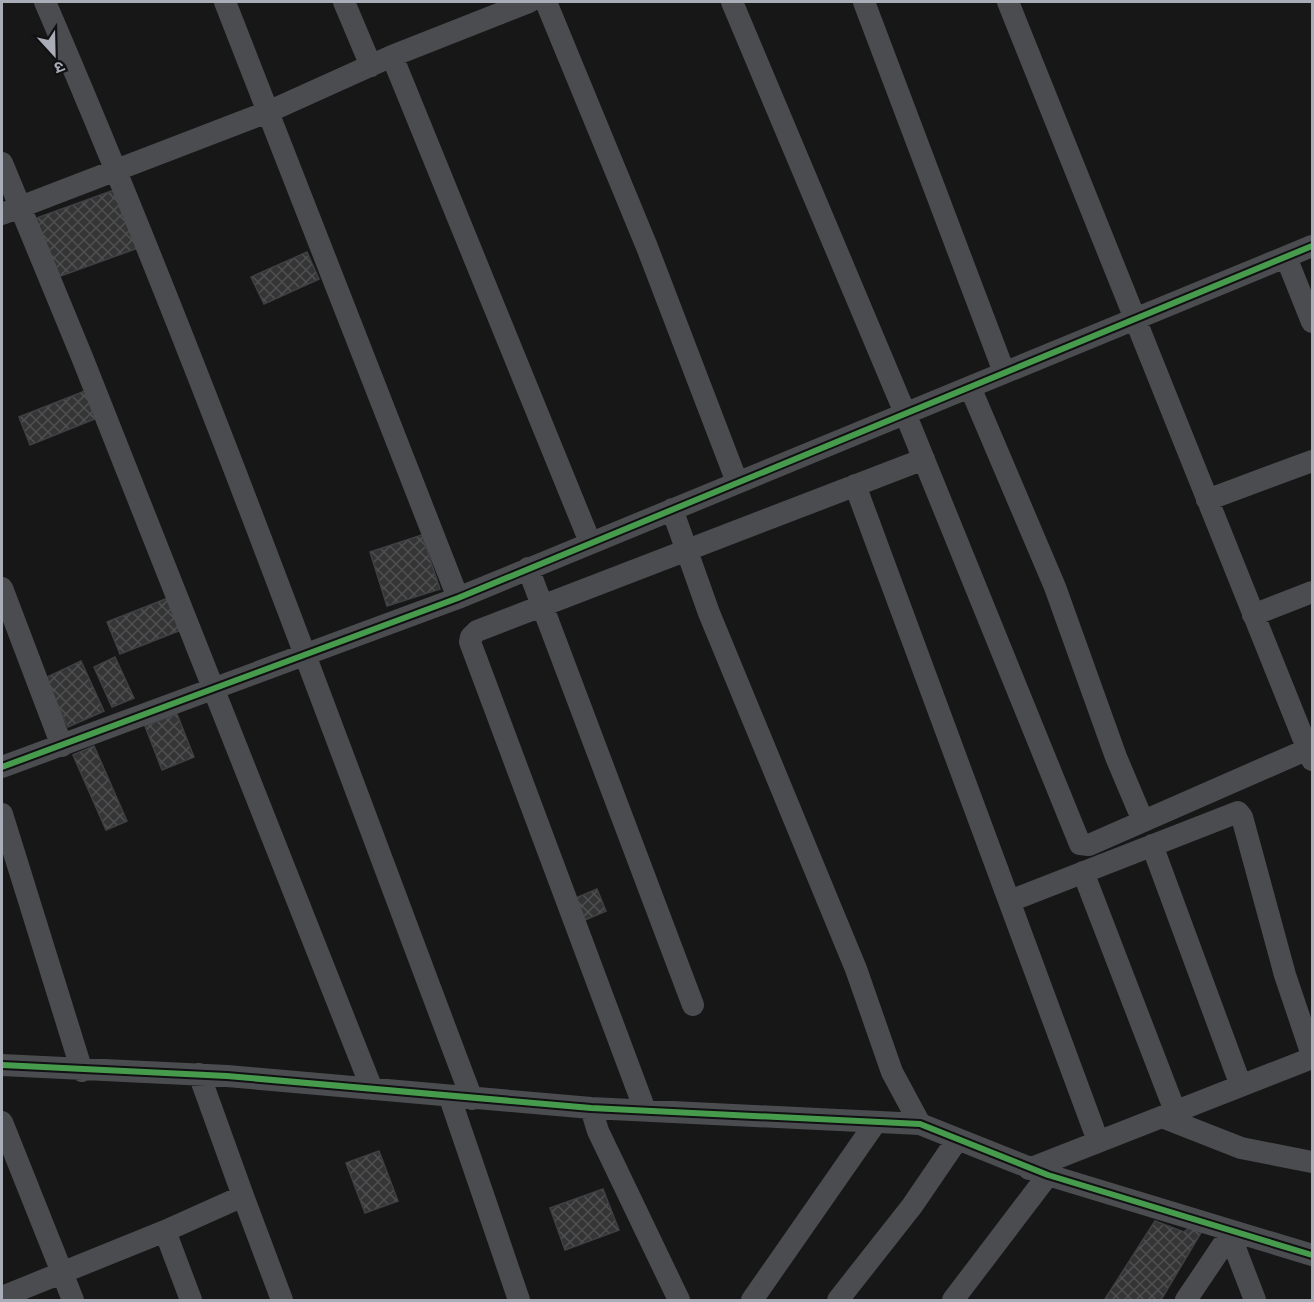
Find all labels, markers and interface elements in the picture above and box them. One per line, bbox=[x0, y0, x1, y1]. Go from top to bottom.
north arrow bbox=[24, 24, 84, 84]
text: उ bbox=[51, 58, 67, 76]

